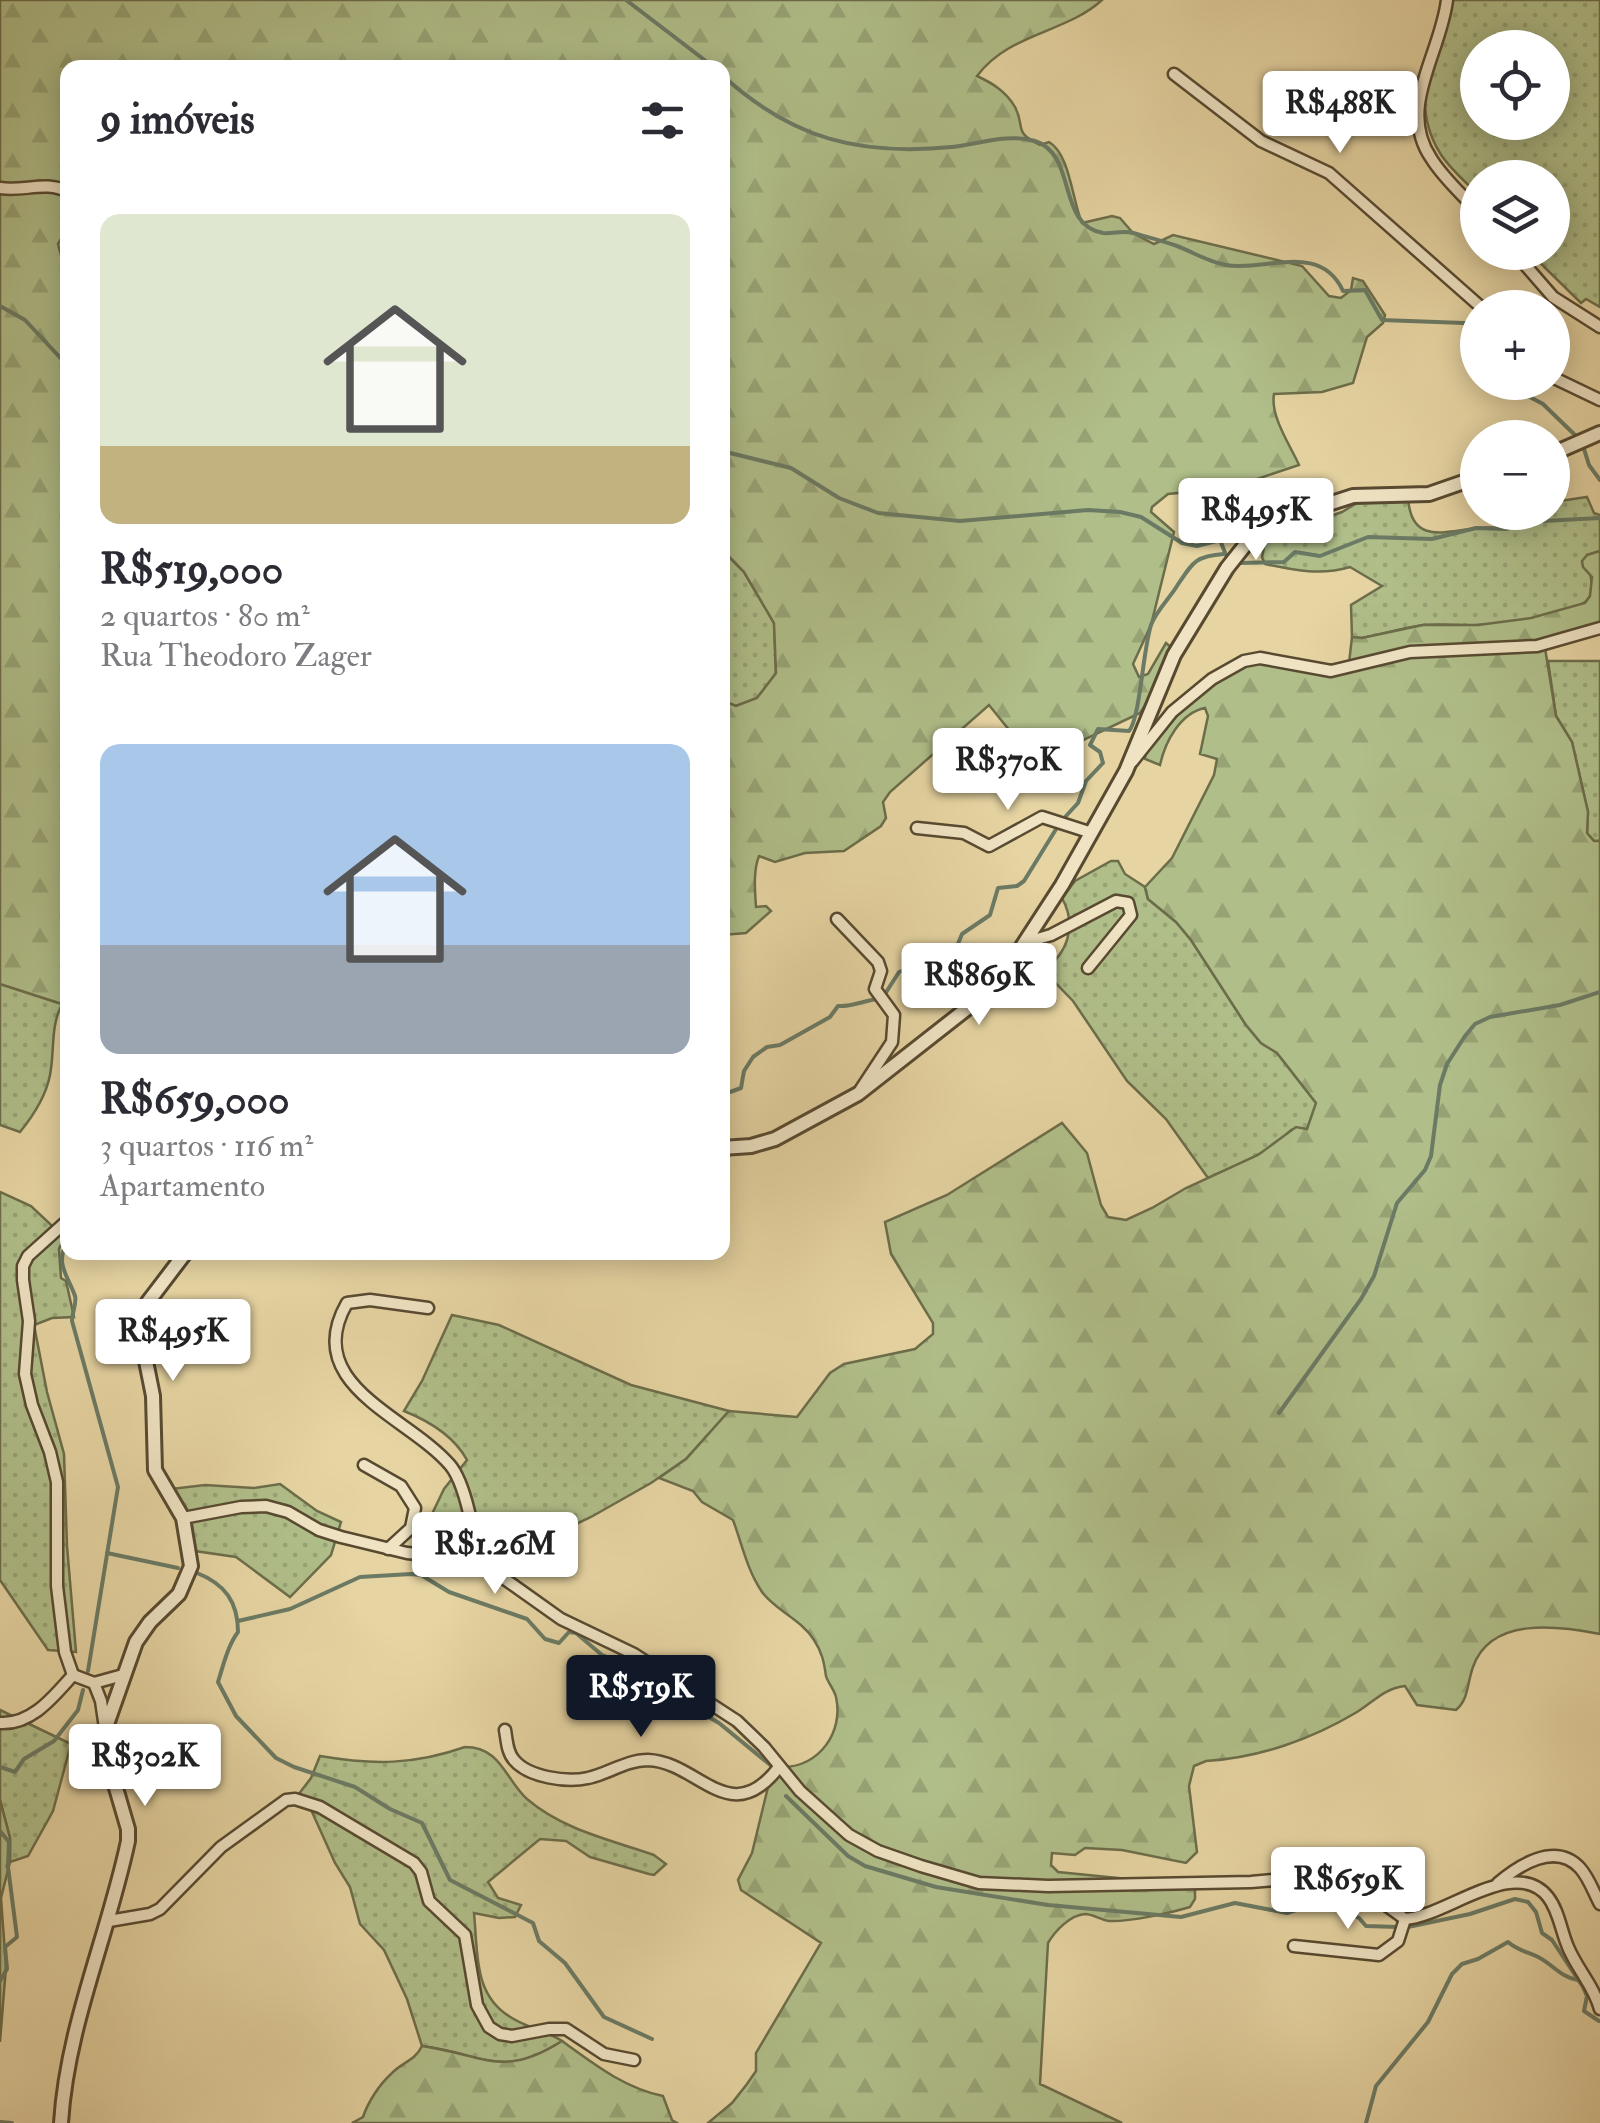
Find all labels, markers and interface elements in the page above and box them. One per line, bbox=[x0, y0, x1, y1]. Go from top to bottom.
map controls bbox=[1460, 30, 1570, 530]
button: locate bbox=[1460, 30, 1570, 140]
pin: R$488K bbox=[1259, 71, 1421, 156]
text: R$488K bbox=[1285, 83, 1395, 123]
icon: filters bbox=[635, 93, 690, 148]
text: 9 imóveis bbox=[100, 94, 255, 146]
button: layers bbox=[1460, 160, 1570, 270]
icon: home bbox=[305, 279, 485, 459]
button: + bbox=[1460, 290, 1570, 400]
button: − bbox=[1460, 420, 1570, 530]
pin: R$495K bbox=[1175, 478, 1337, 563]
text: R$495K bbox=[1200, 490, 1312, 530]
text: R$519,000 bbox=[100, 544, 283, 596]
text: 2 quartos · 80 m² bbox=[100, 596, 310, 636]
text: Rua Theodoro Zager bbox=[100, 636, 372, 676]
pin: R$370K bbox=[927, 728, 1089, 813]
text: R$370K bbox=[955, 740, 1061, 780]
icon: home bbox=[305, 809, 485, 989]
pin: R$869K bbox=[898, 943, 1060, 1028]
text: R$869K bbox=[924, 955, 1034, 995]
text: R$659,000 bbox=[100, 1074, 290, 1126]
text: 3 quartos · 116 m² bbox=[100, 1126, 313, 1166]
text: Apartamento bbox=[100, 1166, 265, 1206]
pin: R$495K bbox=[92, 1299, 254, 1384]
text: R$495K bbox=[117, 1311, 229, 1351]
pin: R$1.26M bbox=[403, 1512, 587, 1597]
text: R$1.26M bbox=[434, 1524, 556, 1564]
pin: R$519K bbox=[560, 1655, 722, 1740]
text: R$519K bbox=[588, 1667, 694, 1707]
pin: R$302K bbox=[64, 1724, 226, 1809]
text: R$302K bbox=[91, 1736, 199, 1776]
pin: R$659K bbox=[1267, 1847, 1429, 1932]
text: R$659K bbox=[1293, 1859, 1403, 1899]

